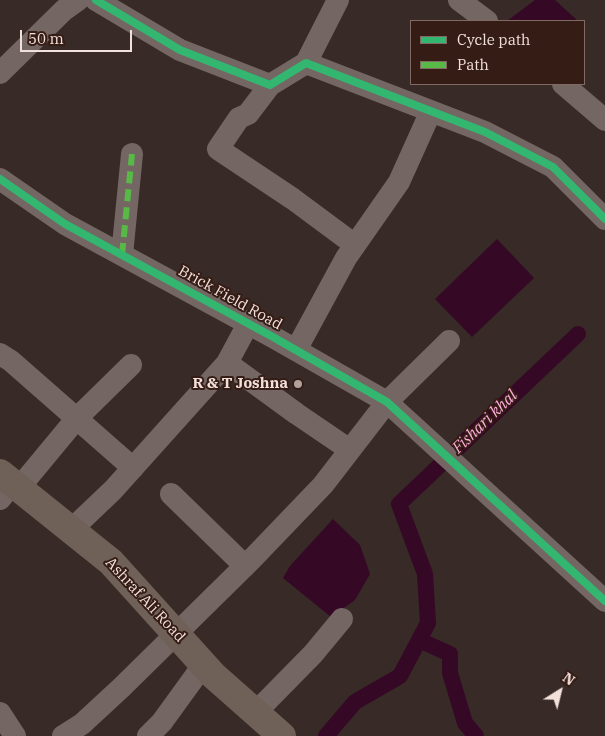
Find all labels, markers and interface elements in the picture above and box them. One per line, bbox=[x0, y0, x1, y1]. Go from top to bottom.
scale bar bbox=[22, 20, 135, 52]
legend bbox=[410, 20, 585, 85]
text: 50 m bbox=[28, 29, 64, 48]
text: Cycle path bbox=[457, 30, 530, 49]
text: Path bbox=[457, 55, 489, 74]
street label: Brick Field Road bbox=[175, 262, 285, 334]
place label: R & T Joshna bbox=[193, 375, 288, 393]
marker: R & T Joshna bbox=[292, 378, 304, 390]
water label: Fishari khal bbox=[449, 386, 521, 458]
street label: Ashraf Ali Road bbox=[101, 554, 189, 646]
north arrow bbox=[535, 666, 585, 716]
text: N bbox=[559, 668, 579, 689]

